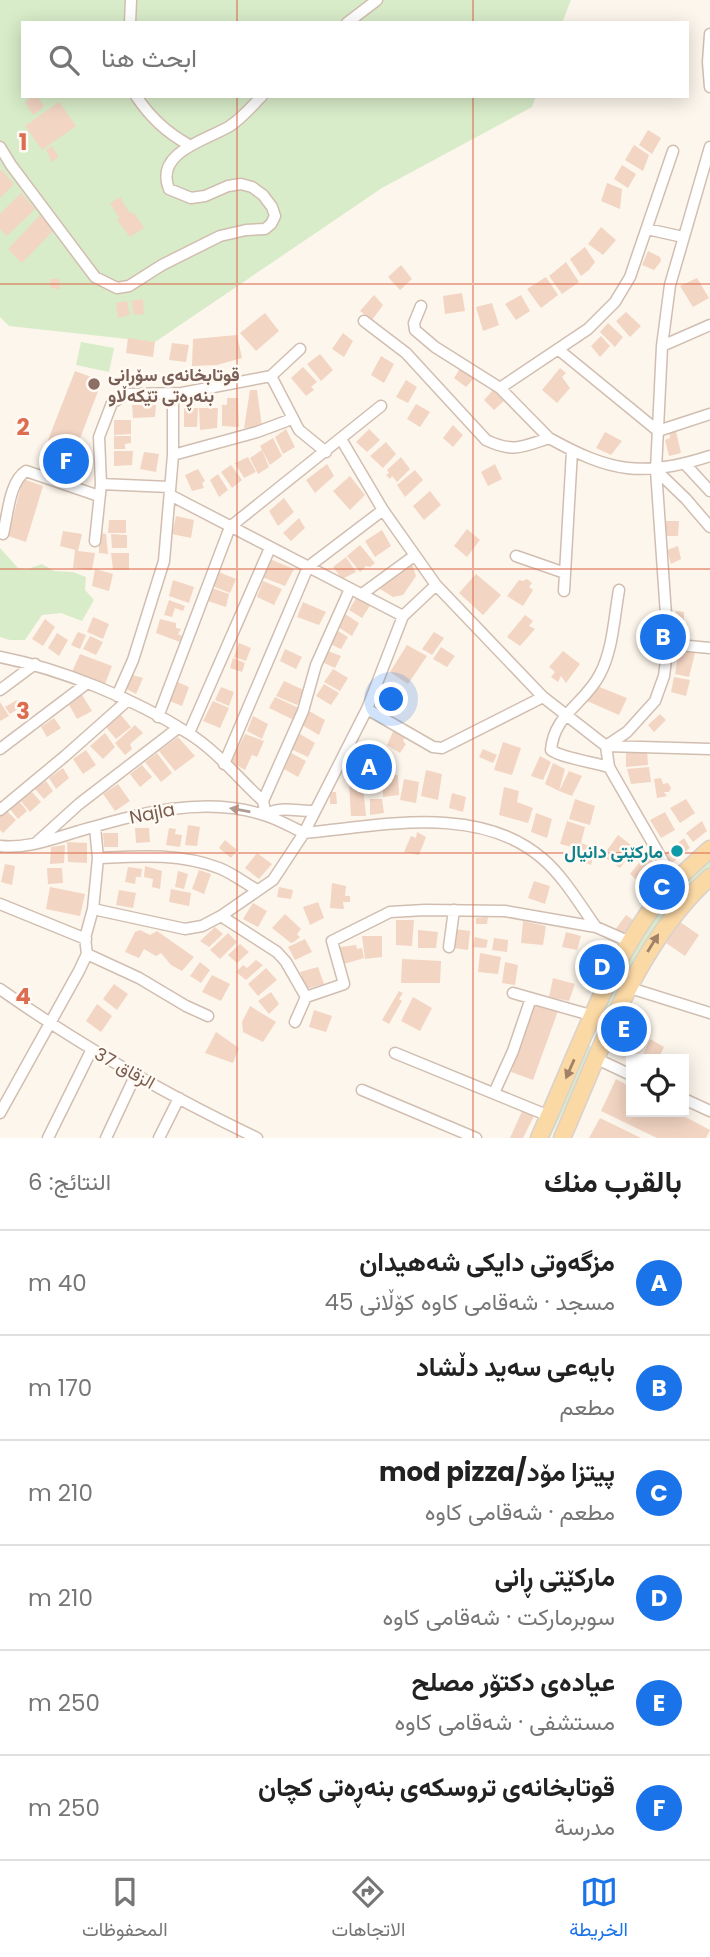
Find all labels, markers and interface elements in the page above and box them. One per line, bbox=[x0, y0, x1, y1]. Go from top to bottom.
search box bbox=[21, 21, 689, 98]
text: ابحث هنا bbox=[101, 40, 197, 76]
icon: search bbox=[45, 41, 83, 79]
text: 1 bbox=[19, 126, 27, 158]
place label: قوتابخانەی سۆرانی بنەڕەتی تێکەڵاو bbox=[108, 362, 240, 411]
marker: قوتابخانەی سۆرانی بنەڕەتی تێکەڵاو bbox=[86, 376, 102, 392]
text: 2 bbox=[16, 411, 30, 443]
pin: F bbox=[43, 435, 89, 487]
pin: B bbox=[640, 611, 686, 663]
your location bbox=[374, 682, 408, 716]
text: 3 bbox=[16, 695, 30, 727]
pin: A bbox=[346, 741, 392, 793]
street label: Najla bbox=[127, 796, 177, 830]
one-way arrow bbox=[229, 804, 251, 815]
place label: مارکێتی دانیال bbox=[564, 839, 663, 864]
marker: مارکێتی دانیال bbox=[669, 843, 685, 859]
pin: C bbox=[639, 861, 685, 913]
one-way arrow bbox=[647, 934, 660, 953]
pin: D bbox=[579, 941, 625, 993]
text: 4 bbox=[15, 980, 31, 1012]
pin: E bbox=[601, 1003, 647, 1055]
street label: الزقاق 37 bbox=[90, 1041, 160, 1095]
map controls bbox=[626, 1054, 689, 1117]
button: locate bbox=[626, 1054, 689, 1117]
one-way arrow bbox=[564, 1059, 575, 1080]
text: بالقرب منك bbox=[544, 1160, 682, 1203]
text: النتائج: 6 bbox=[28, 1166, 111, 1198]
text: مزگەوتی دایکی شەهیدان bbox=[359, 1244, 615, 1280]
text: 40 m bbox=[28, 1267, 87, 1299]
text: A bbox=[651, 1267, 667, 1299]
text: مسجد · شەقامی کاوە کۆڵانی 45 bbox=[325, 1286, 615, 1318]
text: بایەعی سەید دڵشاد bbox=[416, 1349, 615, 1385]
text: 170 m bbox=[28, 1372, 92, 1404]
text: B bbox=[651, 1372, 667, 1404]
text: مطعم bbox=[559, 1391, 615, 1423]
text: پیتزا مۆد/mod pizza bbox=[379, 1454, 615, 1490]
text: 210 m bbox=[28, 1477, 93, 1509]
text: C bbox=[650, 1477, 668, 1509]
text: مطعم · شەقامی کاوە bbox=[425, 1496, 615, 1528]
text: مارکێتی ڕانی bbox=[494, 1559, 615, 1595]
text: 210 m bbox=[28, 1582, 93, 1614]
text: D bbox=[651, 1582, 667, 1614]
text: سوبرماركت · شەقامی کاوە bbox=[382, 1601, 615, 1633]
text: عیادەی دکتۆر مصلح bbox=[411, 1664, 615, 1700]
text: 250 m bbox=[28, 1687, 100, 1719]
text: E bbox=[653, 1687, 665, 1719]
text: مستشفى · شەقامی کاوە bbox=[395, 1706, 615, 1738]
text: قوتابخانەی تروسکەی بنەڕەتی کچان bbox=[258, 1769, 615, 1805]
text: 250 m bbox=[28, 1792, 100, 1824]
text: F bbox=[653, 1792, 665, 1824]
text: مدرسة bbox=[554, 1811, 615, 1843]
tab: المحفوظات bbox=[82, 1873, 168, 1946]
tab: الاتجاهات bbox=[332, 1873, 405, 1946]
tab: الخريطة bbox=[569, 1873, 628, 1946]

